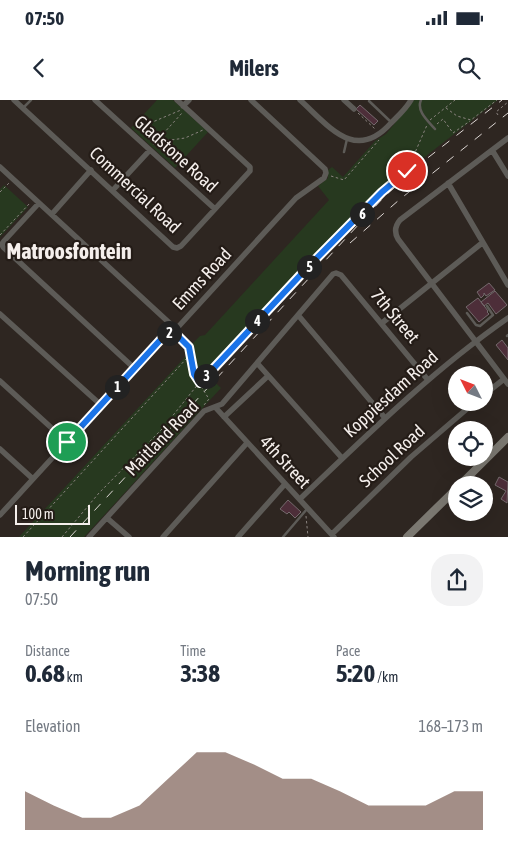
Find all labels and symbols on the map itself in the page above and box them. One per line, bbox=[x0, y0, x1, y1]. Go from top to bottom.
street label: Gladstone Road bbox=[130, 111, 222, 196]
street label: Commercial Road bbox=[85, 142, 185, 237]
pin bbox=[386, 150, 428, 192]
pin: 6 bbox=[350, 202, 374, 226]
district label: Matroosfontein bbox=[6, 238, 132, 264]
street label: Emms Road bbox=[168, 243, 235, 314]
pin: 5 bbox=[296, 254, 322, 280]
street label: 7th Street bbox=[367, 284, 424, 347]
pin: 4 bbox=[244, 308, 270, 334]
pin: 2 bbox=[156, 320, 182, 346]
street label: Koppiesdam Road bbox=[339, 346, 442, 441]
pin: 3 bbox=[194, 364, 218, 388]
north arrow bbox=[448, 366, 492, 411]
pin: 1 bbox=[104, 374, 130, 400]
street label: Maitland Road bbox=[120, 395, 203, 480]
street label: School Road bbox=[355, 420, 429, 491]
pin bbox=[46, 421, 88, 463]
street label: 4th Street bbox=[256, 431, 315, 492]
scale bar bbox=[15, 502, 90, 525]

